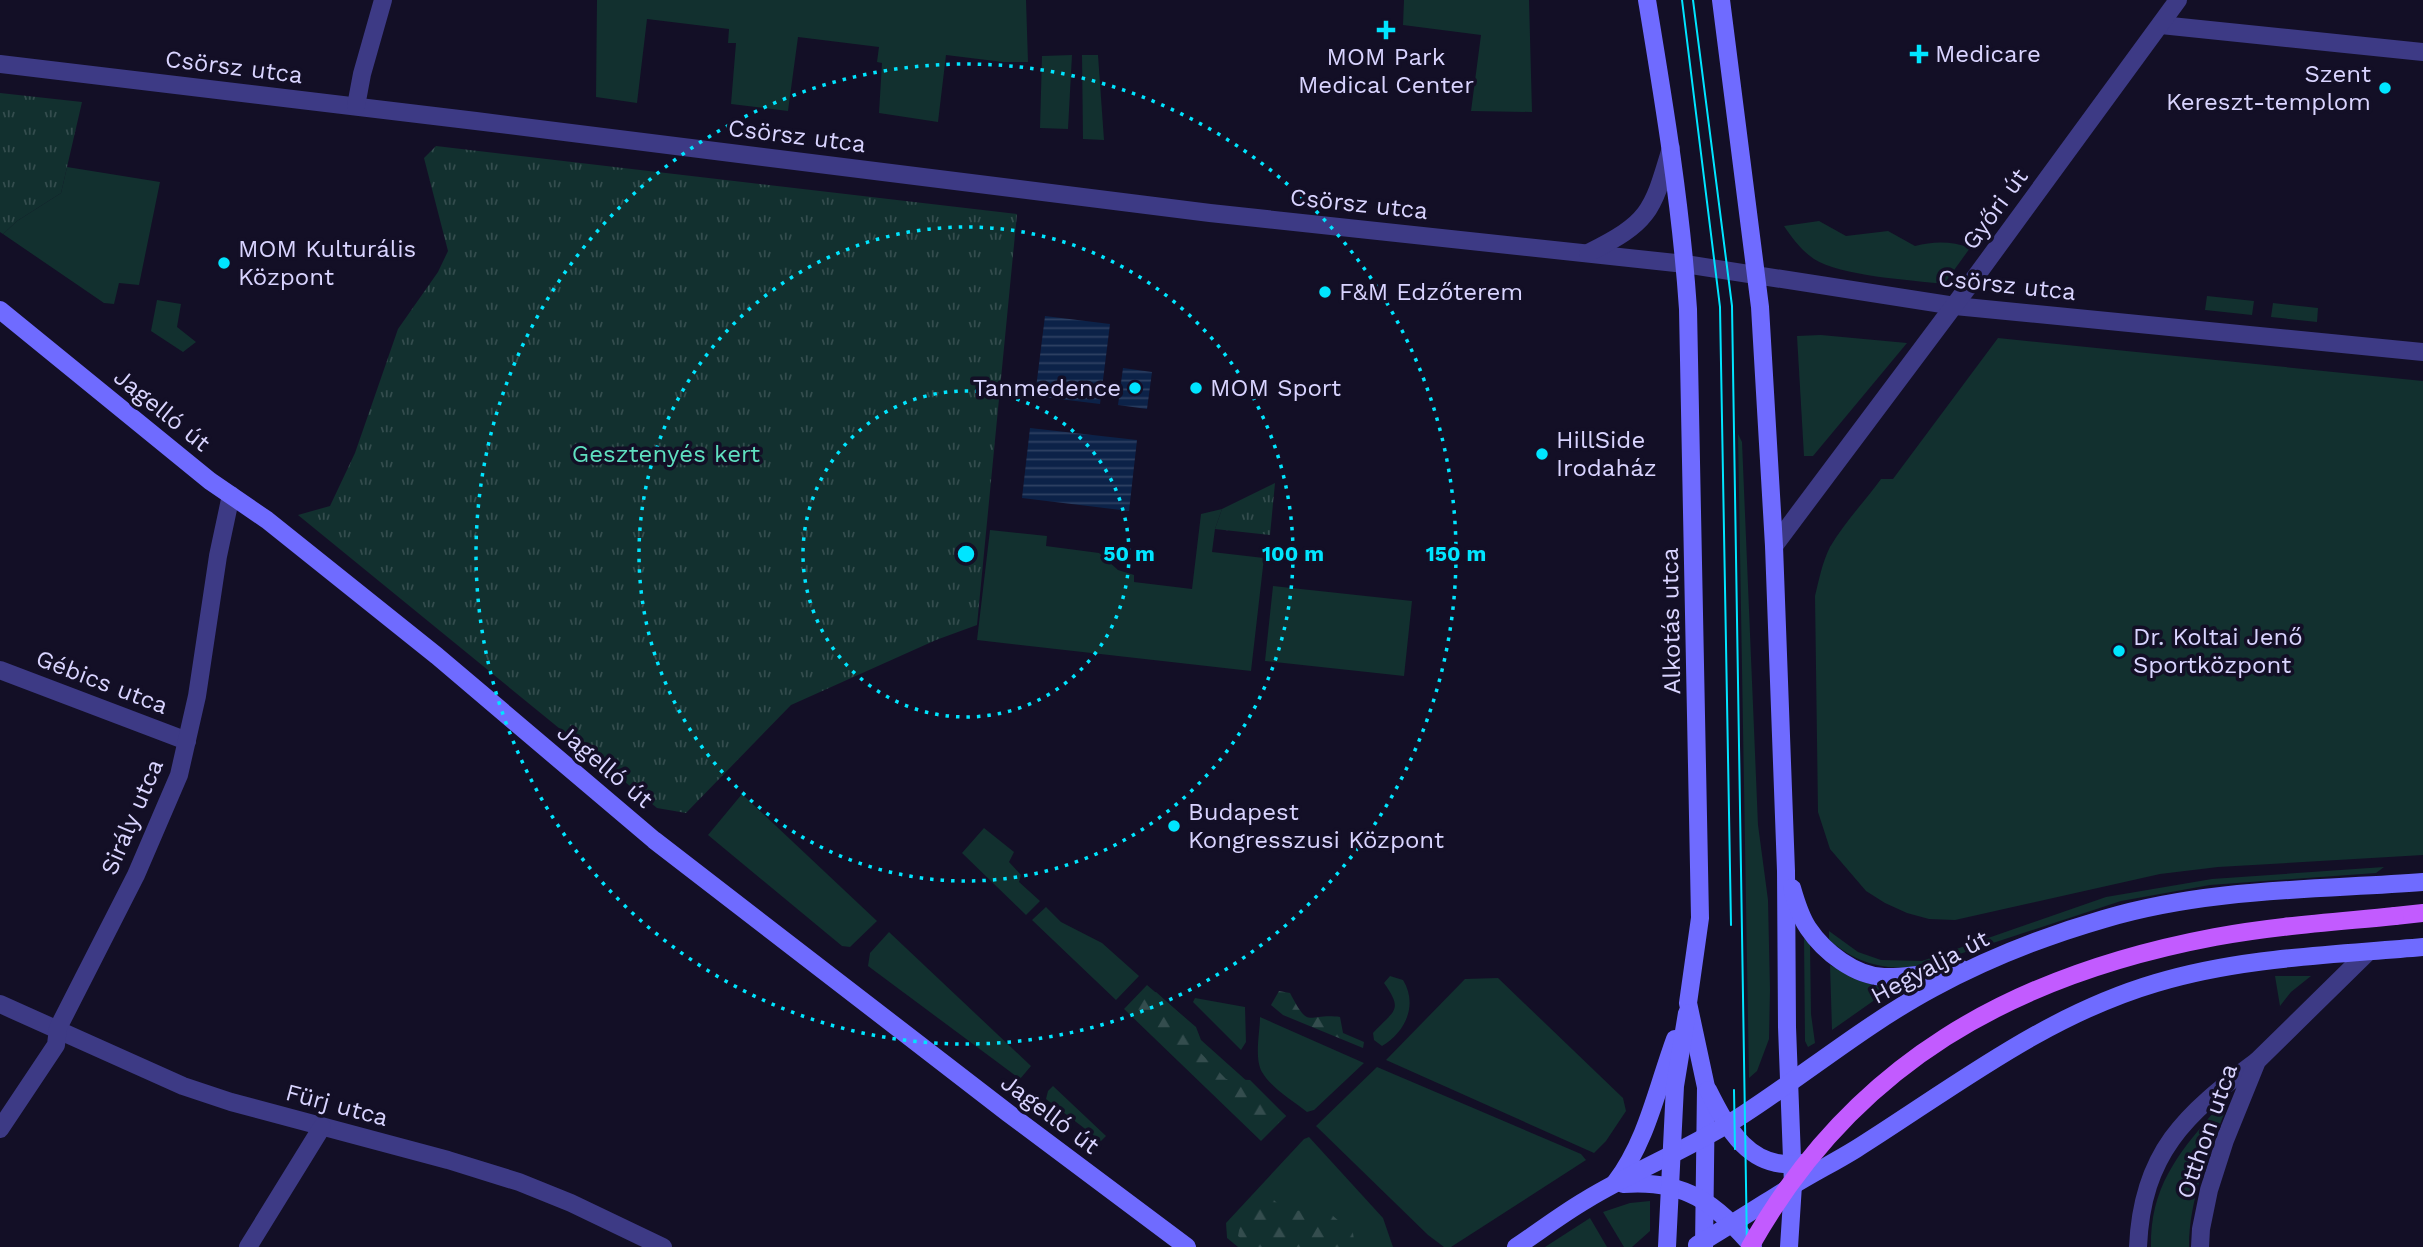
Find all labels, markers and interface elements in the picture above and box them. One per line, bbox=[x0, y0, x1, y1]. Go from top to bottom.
marker: MOM Park Medical Center bbox=[1376, 20, 1396, 40]
place label: Medicare bbox=[1935, 40, 2041, 68]
place label: MOM Park Medical Center bbox=[1298, 43, 1474, 99]
marker: Medicare bbox=[1909, 44, 1929, 64]
street label: Csörsz utca bbox=[164, 45, 304, 89]
place label: Szent Kereszt-templom bbox=[2166, 60, 2371, 116]
marker: Szent Kereszt-templom bbox=[2377, 80, 2393, 96]
street label: Csörsz utca bbox=[727, 114, 867, 158]
street label: Győri út bbox=[1956, 163, 2034, 255]
street label: Csörsz utca bbox=[1289, 183, 1429, 225]
place label: MOM Kulturális Központ bbox=[238, 235, 416, 291]
marker: MOM Kulturális Központ bbox=[216, 255, 232, 271]
street label: Csörsz utca bbox=[1937, 264, 2077, 306]
place label: F&M Edzőterem bbox=[1339, 278, 1523, 306]
marker: F&M Edzőterem bbox=[1317, 284, 1333, 300]
street label: Jagelló út bbox=[108, 363, 216, 457]
place label: Tanmedence bbox=[973, 374, 1121, 402]
place label: MOM Sport bbox=[1210, 374, 1341, 402]
marker: Tanmedence bbox=[1127, 380, 1143, 396]
marker: MOM Sport bbox=[1188, 380, 1204, 396]
place label: HillSide Irodaház bbox=[1556, 426, 1657, 482]
park label: Gesztenyés kert bbox=[572, 440, 760, 468]
marker: HillSide Irodaház bbox=[1534, 446, 1550, 462]
text: 50 m bbox=[1103, 541, 1155, 566]
text: 100 m bbox=[1262, 541, 1324, 566]
text: 150 m bbox=[1426, 541, 1486, 566]
centre of rings bbox=[954, 542, 978, 566]
street label: Alkotás utca bbox=[1656, 547, 1686, 695]
place label: Dr. Koltai Jenő Sportközpont bbox=[2133, 623, 2303, 679]
marker: Dr. Koltai Jenő Sportközpont bbox=[2111, 643, 2127, 659]
street label: Gébics utca bbox=[32, 644, 172, 720]
street label: Jagelló út bbox=[552, 718, 658, 814]
street label: Sirály utca bbox=[95, 755, 169, 879]
place label: Budapest Kongresszusi Központ bbox=[1188, 798, 1444, 854]
marker: Budapest Kongresszusi Központ bbox=[1166, 818, 1182, 834]
street label: Hegyalja út bbox=[1866, 924, 1994, 1010]
street label: Otthon utca bbox=[2171, 1060, 2243, 1202]
street label: Jagelló út bbox=[995, 1068, 1105, 1160]
street label: Fürj utca bbox=[283, 1078, 391, 1132]

